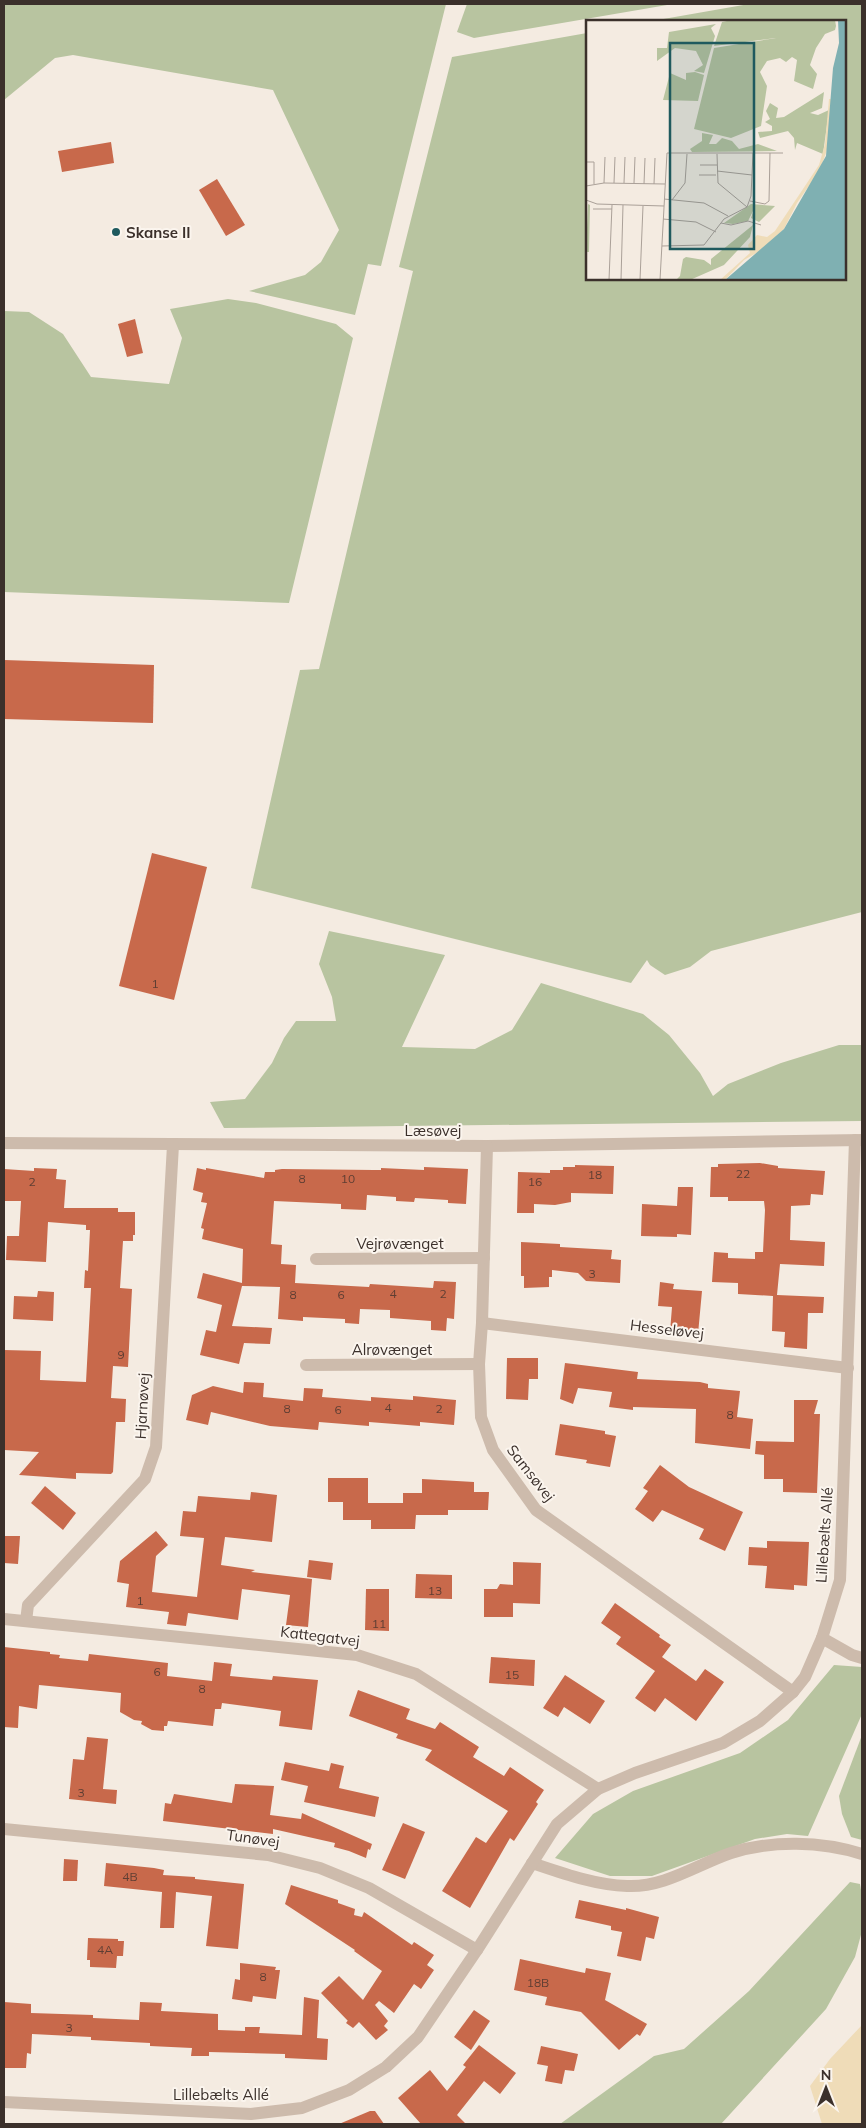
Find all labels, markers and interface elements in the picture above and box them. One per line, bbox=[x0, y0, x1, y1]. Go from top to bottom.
inset map bbox=[586, 20, 846, 280]
place label: Skanse II bbox=[126, 223, 191, 242]
marker: Skanse II bbox=[110, 226, 122, 238]
house number: 1 bbox=[151, 976, 159, 991]
street label: Læsøvej bbox=[405, 1121, 461, 1140]
house number: 22 bbox=[736, 1166, 750, 1181]
house number: 18 bbox=[588, 1167, 602, 1182]
house number: 8 bbox=[298, 1171, 306, 1186]
house number: 10 bbox=[341, 1171, 355, 1186]
house number: 2 bbox=[28, 1174, 36, 1189]
house number: 16 bbox=[528, 1174, 542, 1189]
street label: Vejrøvænget bbox=[356, 1234, 444, 1253]
house number: 3 bbox=[588, 1266, 596, 1281]
house number: 4 bbox=[389, 1286, 397, 1301]
house number: 2 bbox=[439, 1286, 447, 1301]
house number: 8 bbox=[289, 1287, 297, 1302]
house number: 6 bbox=[337, 1287, 345, 1302]
street label: Hesseløvej bbox=[629, 1315, 705, 1343]
street label: Alrøvænget bbox=[352, 1340, 432, 1359]
house number: 9 bbox=[117, 1347, 125, 1362]
street label: Hjarnøvej bbox=[131, 1372, 153, 1440]
house number: 4 bbox=[384, 1400, 392, 1415]
house number: 8 bbox=[283, 1401, 291, 1416]
house number: 2 bbox=[435, 1401, 443, 1416]
house number: 6 bbox=[334, 1402, 342, 1417]
house number: 8 bbox=[726, 1407, 734, 1422]
street label: Samsøvej bbox=[503, 1441, 559, 1505]
street label: Lillebælts Allé bbox=[811, 1487, 837, 1583]
house number: 13 bbox=[428, 1583, 442, 1598]
house number: 1 bbox=[136, 1593, 144, 1608]
house number: 11 bbox=[372, 1616, 386, 1631]
street label: Kattegatvej bbox=[279, 1622, 361, 1650]
house number: 6 bbox=[153, 1664, 161, 1679]
house number: 15 bbox=[505, 1667, 519, 1682]
house number: 8 bbox=[198, 1681, 206, 1696]
house number: 3 bbox=[77, 1785, 85, 1800]
street label: Tunøvej bbox=[225, 1825, 281, 1851]
house number: 4B bbox=[122, 1869, 138, 1884]
house number: 4A bbox=[97, 1942, 113, 1957]
house number: 8 bbox=[259, 1969, 267, 1984]
house number: 18B bbox=[527, 1975, 549, 1990]
house number: 3 bbox=[65, 2020, 73, 2035]
north arrow bbox=[801, 2063, 851, 2113]
text: N bbox=[821, 2066, 831, 2084]
street label: Lillebælts Allé bbox=[173, 2085, 269, 2104]

